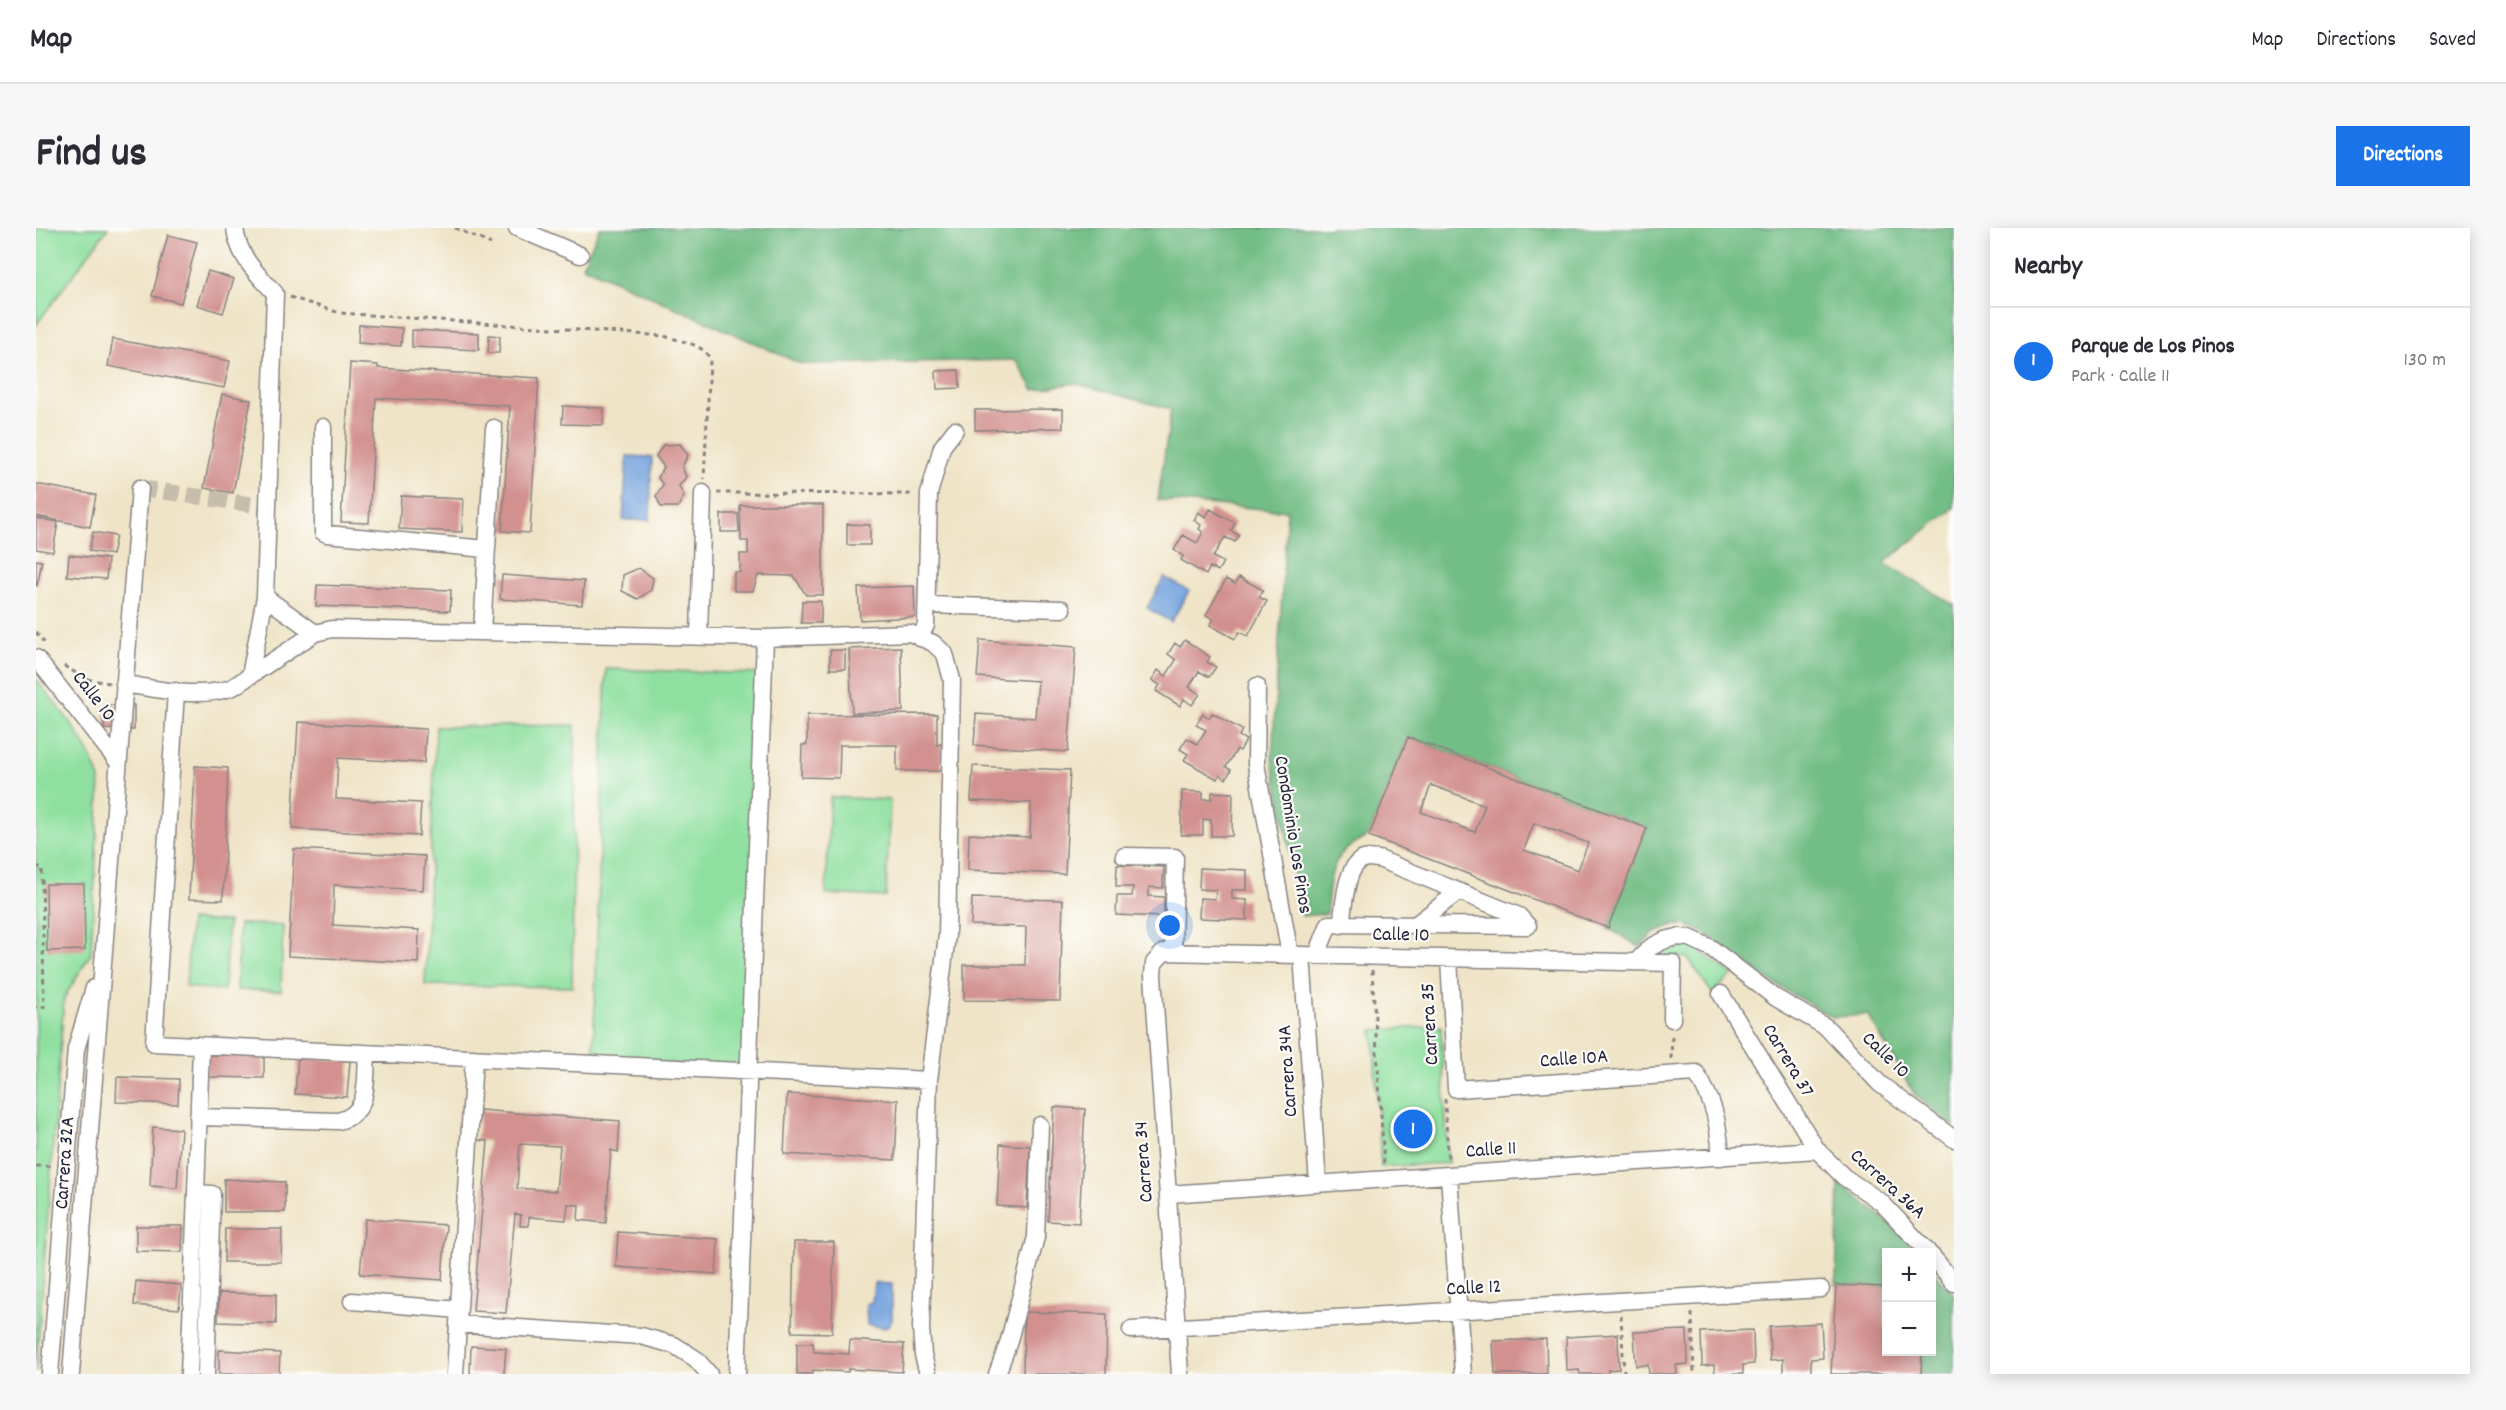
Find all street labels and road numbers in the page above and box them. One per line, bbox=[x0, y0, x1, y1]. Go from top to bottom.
street label: Calle 10 bbox=[64, 666, 122, 728]
street label: Condominio Los Pinos bbox=[1266, 754, 1318, 916]
street label: Calle 10 bbox=[1372, 922, 1430, 950]
street label: Carrera 35 bbox=[1415, 982, 1447, 1066]
street label: Carrera 37 bbox=[1754, 1019, 1820, 1103]
street label: Carrera 34A bbox=[1272, 1024, 1306, 1118]
street label: Calle 10 bbox=[1855, 1026, 1915, 1086]
street label: Calle 10A bbox=[1539, 1044, 1609, 1076]
street label: Carrera 32A bbox=[49, 1116, 83, 1210]
street label: Carrera 34 bbox=[1128, 1120, 1162, 1204]
street label: Calle 11 bbox=[1465, 1135, 1517, 1167]
street label: Carrera 36A bbox=[1843, 1143, 1931, 1227]
street label: Calle 12 bbox=[1446, 1274, 1502, 1304]

